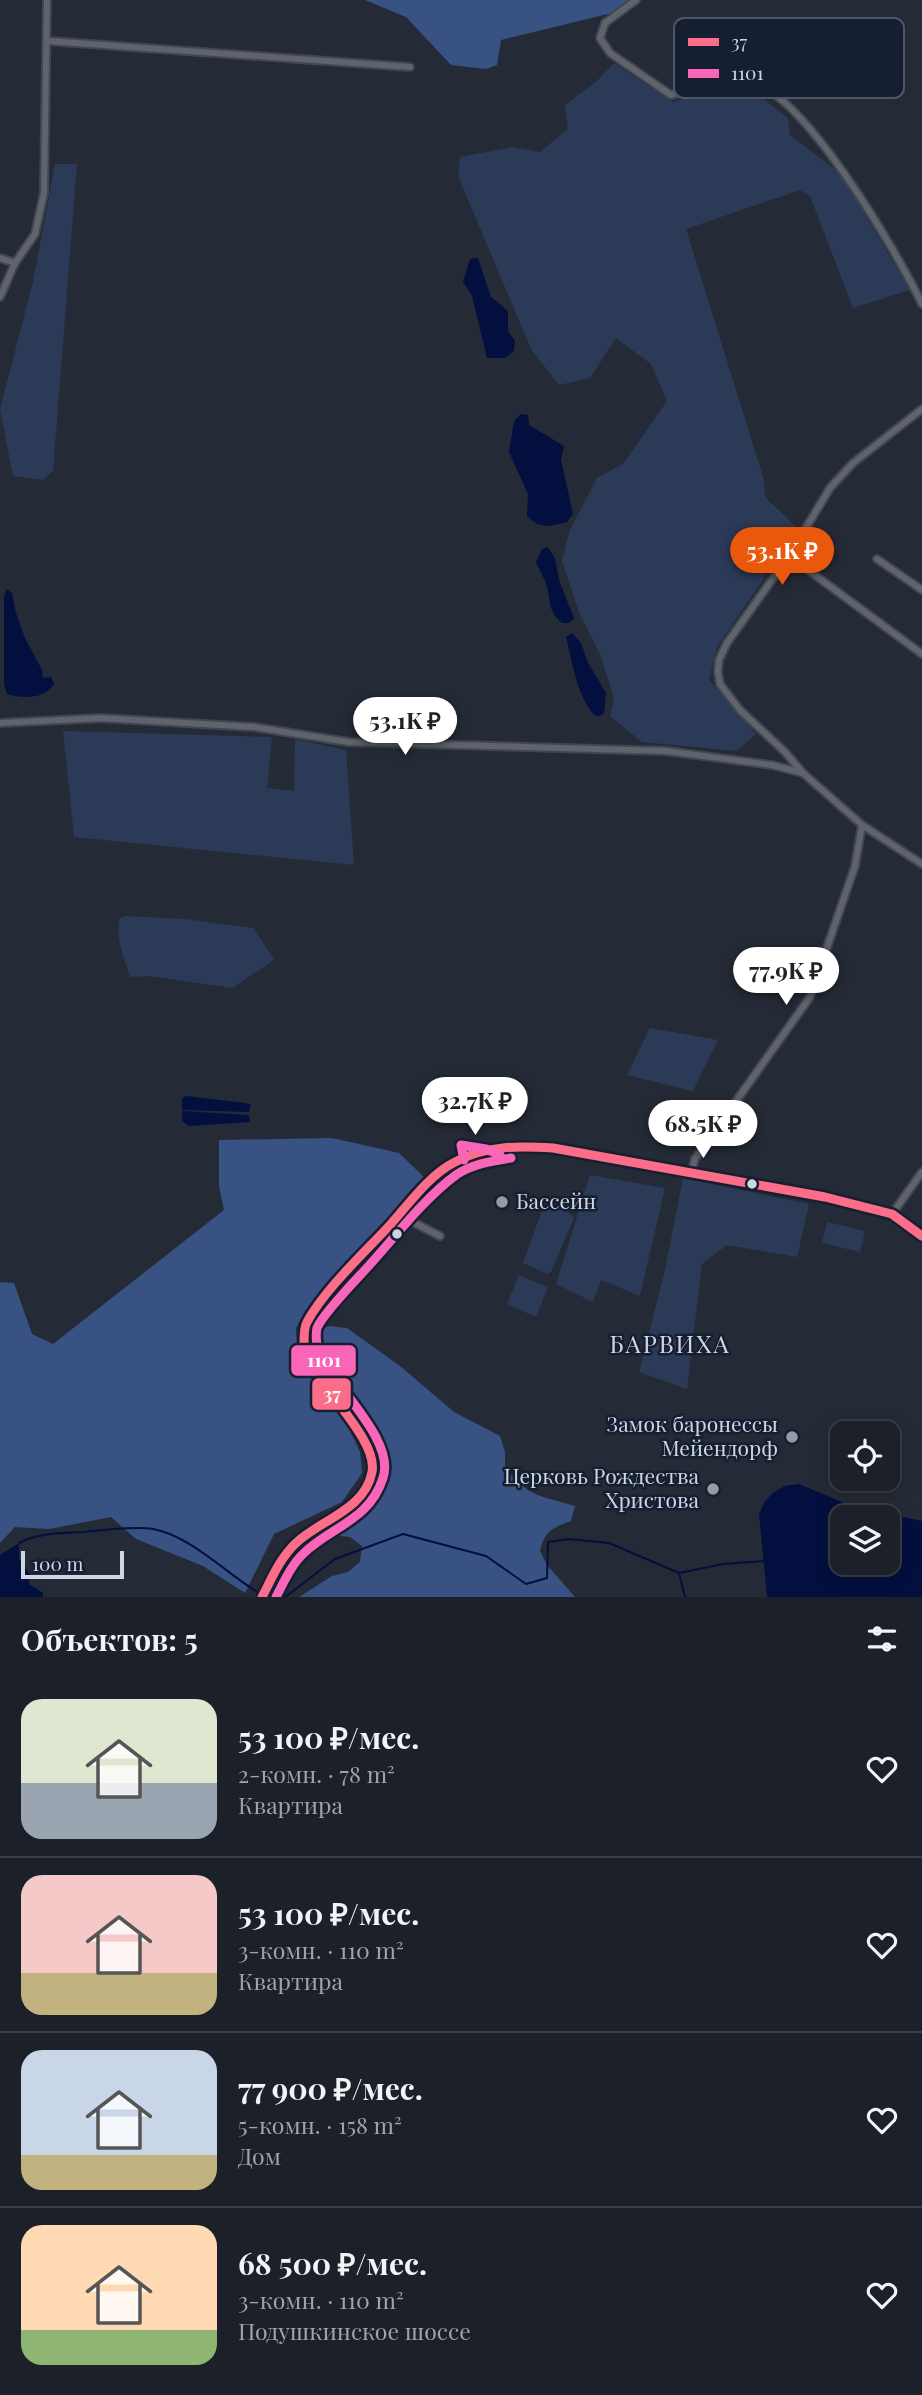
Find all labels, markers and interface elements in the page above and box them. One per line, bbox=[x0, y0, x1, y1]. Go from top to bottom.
legend bbox=[674, 18, 904, 98]
text: 37 bbox=[731, 28, 748, 54]
text: 1101 bbox=[731, 59, 764, 85]
pin: 53.1K ₽ bbox=[717, 528, 847, 587]
text: 53.1K ₽ bbox=[746, 534, 818, 565]
pin: 53.1K ₽ bbox=[340, 698, 470, 757]
text: 53.1K ₽ bbox=[369, 704, 441, 735]
pin: 77.9K ₽ bbox=[721, 948, 851, 1007]
text: 77.9K ₽ bbox=[749, 954, 823, 985]
pin: 32.7K ₽ bbox=[410, 1078, 540, 1137]
text: 32.7K ₽ bbox=[438, 1084, 512, 1115]
pin: 68.5K ₽ bbox=[638, 1100, 768, 1160]
text: 68.5K ₽ bbox=[664, 1107, 742, 1138]
unlabelled marker bbox=[745, 1177, 759, 1191]
place label: Бассейн bbox=[516, 1186, 596, 1214]
marker: Бассейн bbox=[494, 1194, 510, 1210]
unlabelled marker bbox=[390, 1227, 404, 1241]
district label: БАРВИХА bbox=[609, 1327, 731, 1359]
line badge: 1101 bbox=[290, 1344, 357, 1377]
text: 1101 bbox=[307, 1346, 341, 1372]
line badge: 37 bbox=[311, 1377, 352, 1411]
text: 37 bbox=[323, 1380, 341, 1406]
place label: Замок баронессы Мейендорф bbox=[607, 1409, 778, 1461]
map controls bbox=[830, 1421, 900, 1575]
button: locate bbox=[830, 1421, 900, 1491]
marker: Замок баронессы Мейендорф bbox=[784, 1429, 800, 1445]
place label: Церковь Рождества Христова bbox=[504, 1461, 700, 1513]
marker: Церковь Рождества Христова bbox=[705, 1481, 721, 1497]
button: layers bbox=[830, 1505, 900, 1575]
scale bar bbox=[21, 1548, 124, 1580]
text: 100 m bbox=[32, 1550, 83, 1576]
text: Объектов: 5 bbox=[21, 1619, 198, 1659]
icon: filters bbox=[863, 1620, 901, 1658]
text: 53 100 ₽/мес. bbox=[238, 1717, 419, 1757]
icon: home bbox=[77, 1727, 161, 1811]
icon: heart bbox=[863, 1750, 901, 1788]
text: 2-комн. · 78 m² bbox=[238, 1758, 395, 1789]
text: Квартира bbox=[238, 1789, 343, 1820]
text: 53 100 ₽/мес. bbox=[238, 1893, 419, 1933]
icon: home bbox=[77, 1903, 161, 1987]
icon: heart bbox=[863, 1926, 901, 1964]
text: 3-комн. · 110 m² bbox=[238, 1934, 404, 1965]
text: Квартира bbox=[238, 1965, 343, 1996]
text: 77 900 ₽/мес. bbox=[238, 2068, 423, 2108]
icon: home bbox=[77, 2078, 161, 2162]
icon: heart bbox=[863, 2101, 901, 2139]
text: 5-комн. · 158 m² bbox=[238, 2109, 402, 2140]
text: Дом bbox=[238, 2140, 281, 2171]
text: 68 500 ₽/мес. bbox=[238, 2243, 427, 2283]
icon: home bbox=[77, 2253, 161, 2337]
icon: heart bbox=[863, 2276, 901, 2314]
text: 3-комн. · 110 m² bbox=[238, 2284, 404, 2315]
text: Подушкинское шоссе bbox=[238, 2315, 471, 2346]

